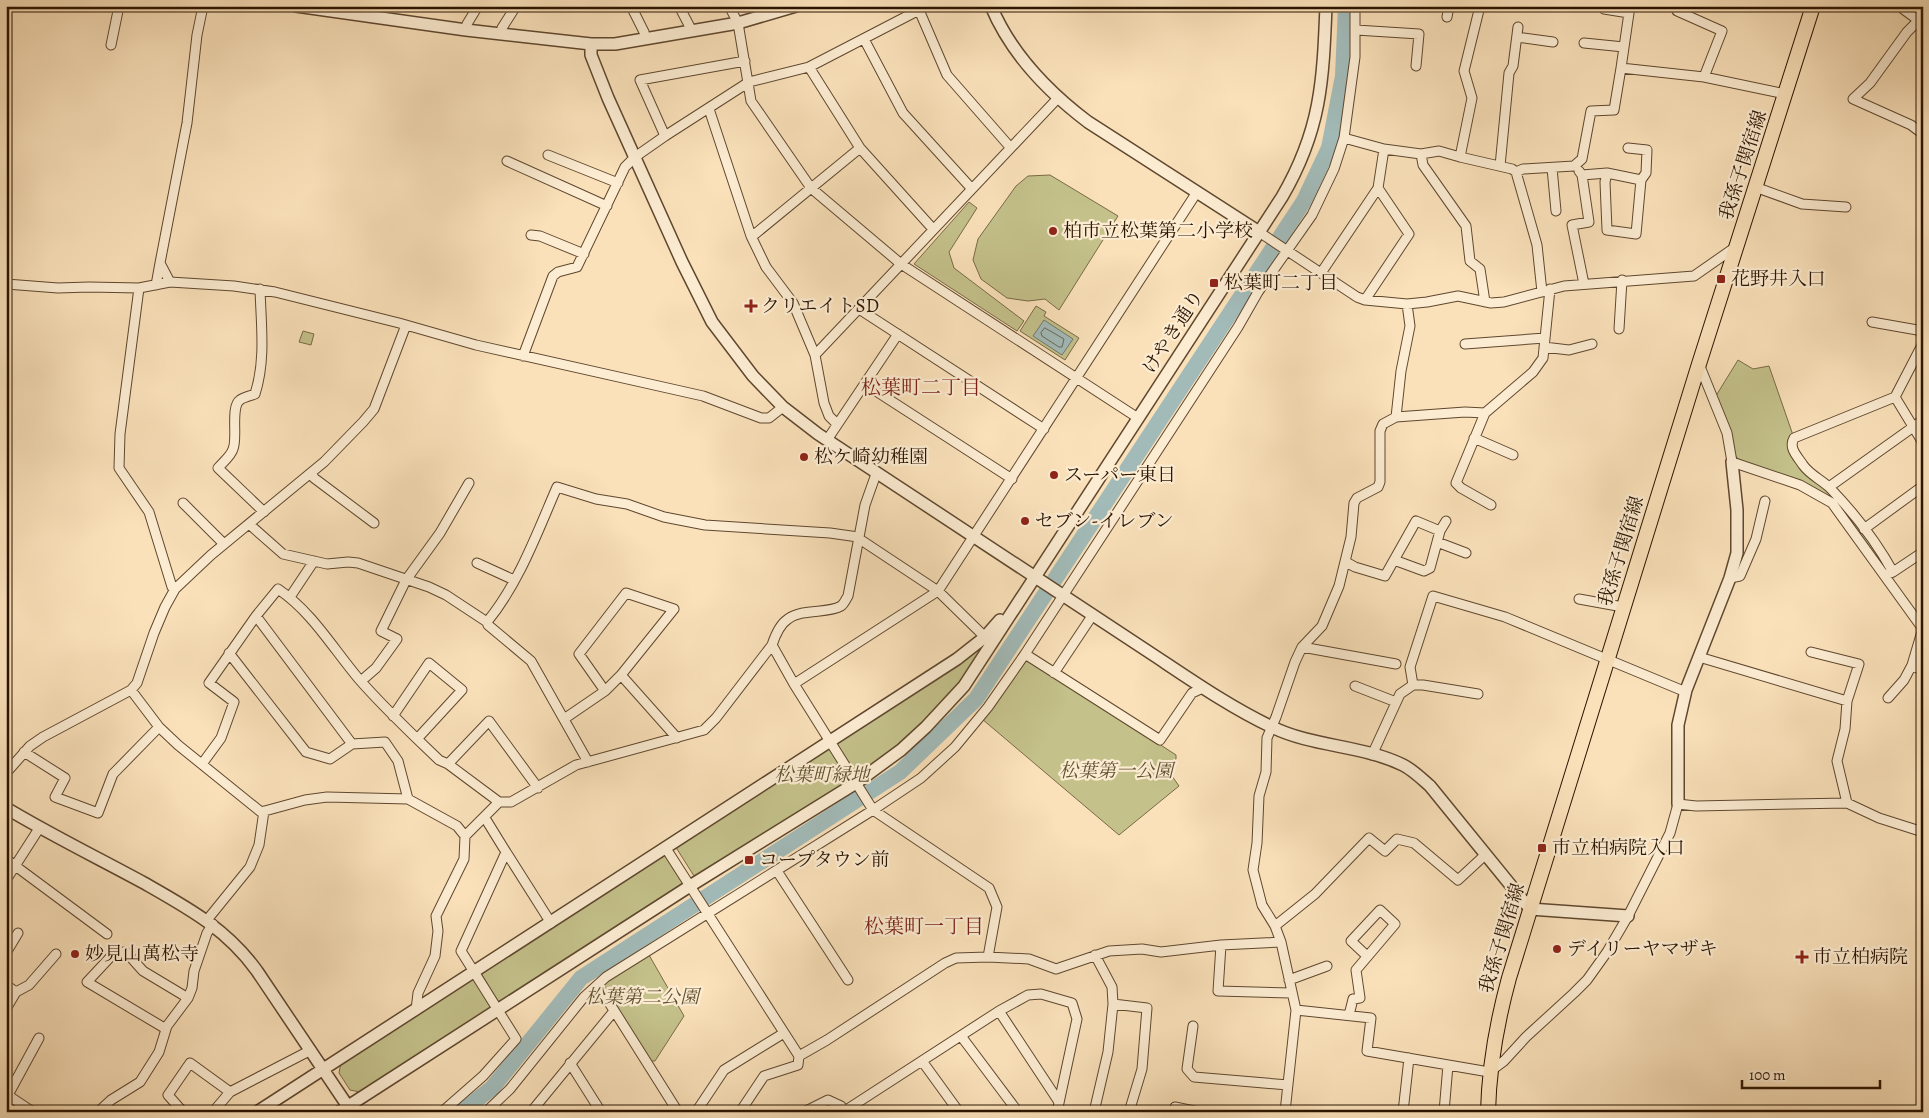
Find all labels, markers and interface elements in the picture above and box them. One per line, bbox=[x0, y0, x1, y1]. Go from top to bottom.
street label: 我孫子関宿線 bbox=[1713, 107, 1773, 223]
place label: 柏市立松葉第二小学校 bbox=[1063, 218, 1253, 244]
marker: 柏市立松葉第二小学校 bbox=[1047, 225, 1059, 237]
place label: 花野井入口 bbox=[1731, 266, 1826, 292]
place label: 松葉町二丁目 bbox=[1224, 270, 1338, 296]
marker: 花野井入口 bbox=[1715, 273, 1727, 285]
marker: 松葉町二丁目 bbox=[1208, 277, 1220, 289]
street label: けやき通り bbox=[1136, 285, 1210, 379]
place label: クリエイトSD bbox=[761, 293, 879, 319]
marker: クリエイトSD bbox=[745, 300, 757, 312]
district label: 松葉町二丁目 bbox=[861, 374, 981, 401]
place label: 松ケ崎幼稚園 bbox=[814, 444, 928, 470]
marker: 松ケ崎幼稚園 bbox=[798, 451, 810, 463]
place label: スーパー東日 bbox=[1064, 462, 1176, 488]
marker: スーパー東日 bbox=[1048, 469, 1060, 481]
street label: 我孫子関宿線 bbox=[1592, 493, 1650, 609]
place label: セブン-イレブン bbox=[1035, 508, 1174, 534]
marker: セブン-イレブン bbox=[1019, 515, 1031, 527]
park label: 松葉第一公園 bbox=[1059, 758, 1176, 784]
park label: 松葉町緑地 bbox=[774, 762, 871, 788]
place label: 市立柏病院入口 bbox=[1552, 835, 1685, 861]
marker: 市立柏病院入口 bbox=[1536, 842, 1548, 854]
place label: コープタウン前 bbox=[759, 847, 890, 873]
marker: コープタウン前 bbox=[743, 854, 755, 866]
street label: 我孫子関宿線 bbox=[1473, 880, 1531, 996]
district label: 松葉町一丁目 bbox=[864, 913, 984, 940]
place label: デイリーヤマザキ bbox=[1567, 936, 1718, 962]
place label: 妙見山萬松寺 bbox=[85, 941, 199, 967]
marker: デイリーヤマザキ bbox=[1551, 943, 1563, 955]
place label: 市立柏病院 bbox=[1813, 944, 1908, 970]
marker: 妙見山萬松寺 bbox=[69, 948, 81, 960]
marker: 市立柏病院 bbox=[1795, 950, 1809, 964]
park label: 松葉第二公園 bbox=[585, 984, 702, 1010]
scale bar bbox=[1742, 1058, 1879, 1090]
text: 100 m bbox=[1749, 1065, 1786, 1085]

